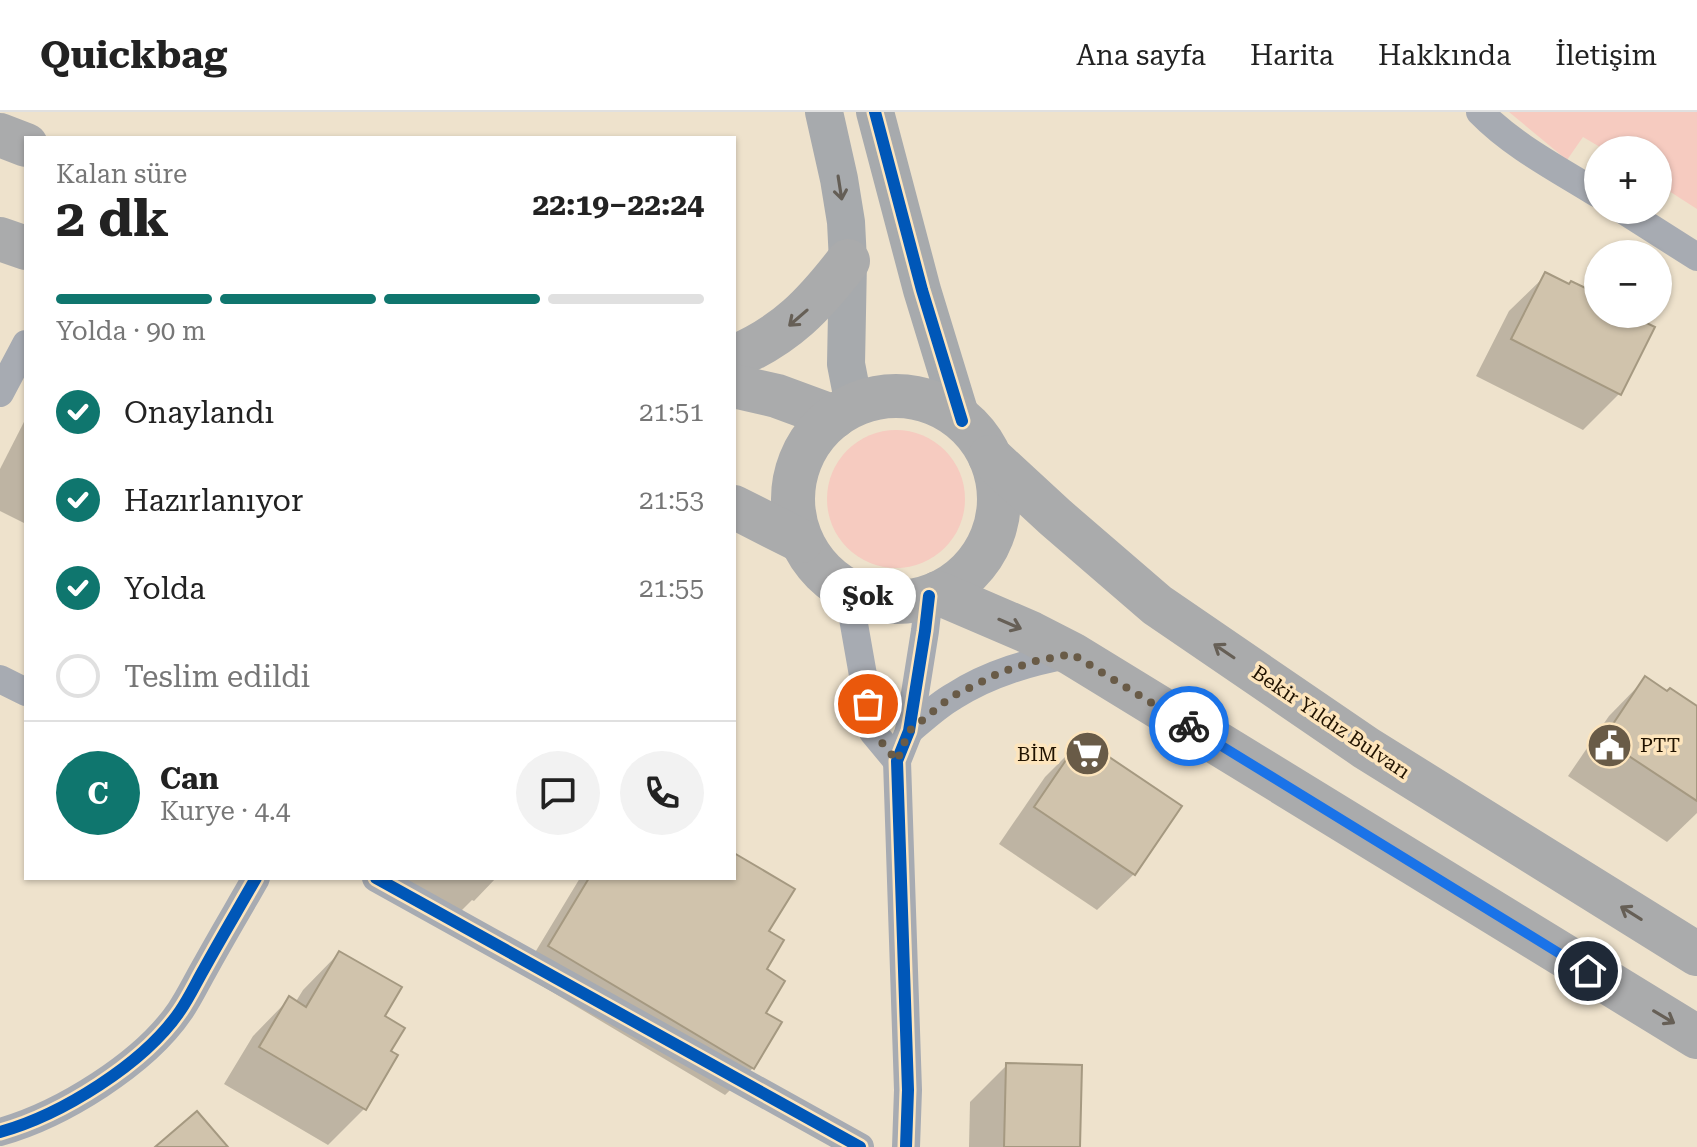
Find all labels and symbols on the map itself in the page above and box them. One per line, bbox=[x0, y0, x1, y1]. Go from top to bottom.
one-way arrow bbox=[834, 175, 849, 200]
one-way arrow bbox=[788, 308, 808, 326]
callout: Şok bbox=[820, 568, 916, 624]
one-way arrow bbox=[997, 618, 1022, 633]
one-way arrow bbox=[1213, 643, 1236, 659]
street label: Bekir Yıldız Bulvarı bbox=[1248, 660, 1414, 784]
pin bbox=[834, 670, 902, 738]
courier bbox=[1149, 686, 1229, 766]
public building icon: PTT bbox=[1585, 721, 1633, 769]
supermarket icon: BİM bbox=[1064, 730, 1112, 778]
place label: PTT bbox=[1640, 733, 1680, 757]
place label: BİM bbox=[1017, 742, 1057, 766]
one-way arrow bbox=[1620, 904, 1643, 920]
pin bbox=[1554, 937, 1622, 1005]
one-way arrow bbox=[1653, 1009, 1675, 1026]

